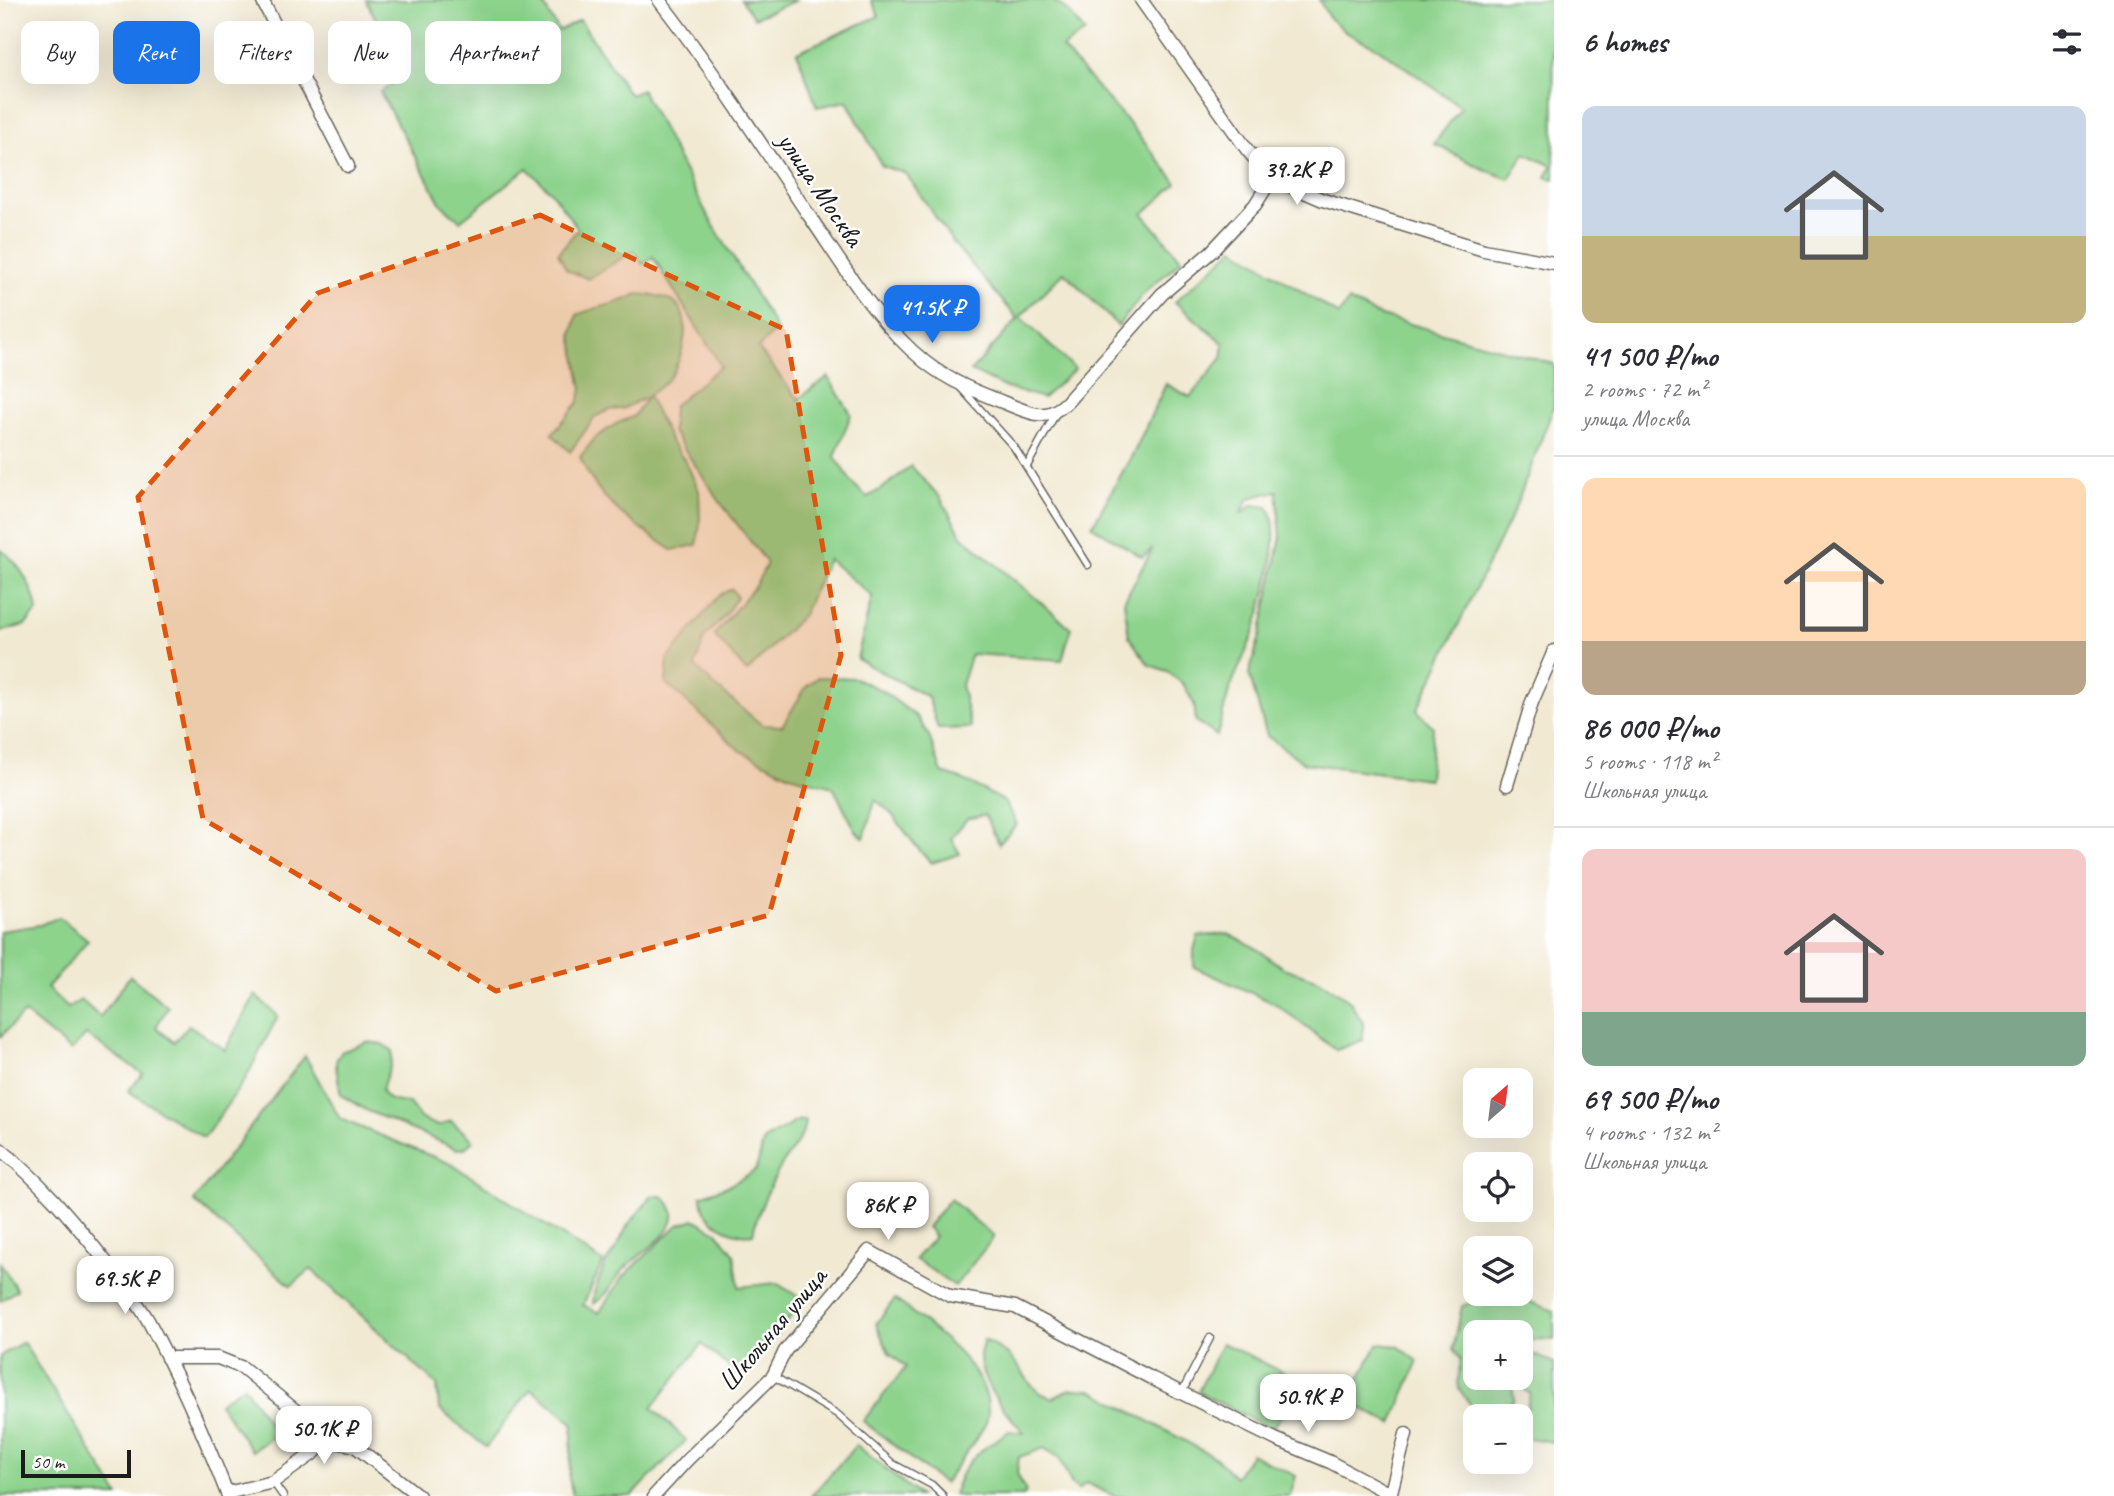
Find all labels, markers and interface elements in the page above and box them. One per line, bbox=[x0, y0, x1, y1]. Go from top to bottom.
chip: Buy bbox=[21, 21, 99, 84]
chip: Rent bbox=[113, 21, 200, 84]
chip: Filters bbox=[214, 21, 314, 84]
chip: New bbox=[328, 21, 411, 84]
chip: Apartment bbox=[425, 21, 561, 84]
text: 6 homes bbox=[1582, 23, 1667, 61]
icon: filters bbox=[2048, 23, 2086, 61]
street label: улица Москва bbox=[769, 123, 873, 254]
pin: 39.2K ₽ bbox=[1232, 148, 1362, 207]
icon: home bbox=[1771, 152, 1897, 278]
text: 39.2K ₽ bbox=[1265, 155, 1329, 184]
pin: 41.5K ₽ bbox=[867, 286, 997, 345]
text: 41.5K ₽ bbox=[900, 293, 964, 322]
text: 41 500 ₽/mo bbox=[1582, 337, 1717, 375]
text: 2 rooms · 72 m² bbox=[1582, 375, 1706, 404]
text: улица Москва bbox=[1582, 404, 1689, 433]
icon: home bbox=[1771, 524, 1897, 650]
text: 86 000 ₽/mo bbox=[1582, 709, 1719, 747]
text: 5 rooms · 118 m² bbox=[1582, 747, 1717, 776]
text: Школьная улица bbox=[1582, 776, 1706, 805]
icon: home bbox=[1771, 895, 1897, 1021]
north arrow bbox=[1463, 1068, 1533, 1138]
map controls bbox=[1463, 1068, 1533, 1474]
text: 69 500 ₽/mo bbox=[1582, 1080, 1718, 1118]
text: 4 rooms · 132 m² bbox=[1582, 1118, 1717, 1147]
text: Школьная улица bbox=[1582, 1147, 1706, 1176]
button: locate bbox=[1463, 1152, 1533, 1222]
pin: 86K ₽ bbox=[839, 1182, 937, 1242]
text: 86K ₽ bbox=[863, 1190, 913, 1219]
button: layers bbox=[1463, 1236, 1533, 1306]
pin: 69.5K ₽ bbox=[60, 1256, 190, 1316]
street label: Школьная улица bbox=[710, 1258, 836, 1398]
text: 69.5K ₽ bbox=[93, 1264, 157, 1293]
button: + bbox=[1463, 1320, 1533, 1390]
pin: 50.9K ₽ bbox=[1243, 1374, 1373, 1434]
text: 50.9K ₽ bbox=[1276, 1382, 1340, 1411]
button: − bbox=[1463, 1404, 1533, 1474]
pin: 50.1K ₽ bbox=[259, 1406, 389, 1466]
text: 50.1K ₽ bbox=[292, 1414, 356, 1443]
scale bar bbox=[21, 1447, 131, 1479]
text: 50 m bbox=[32, 1450, 64, 1474]

